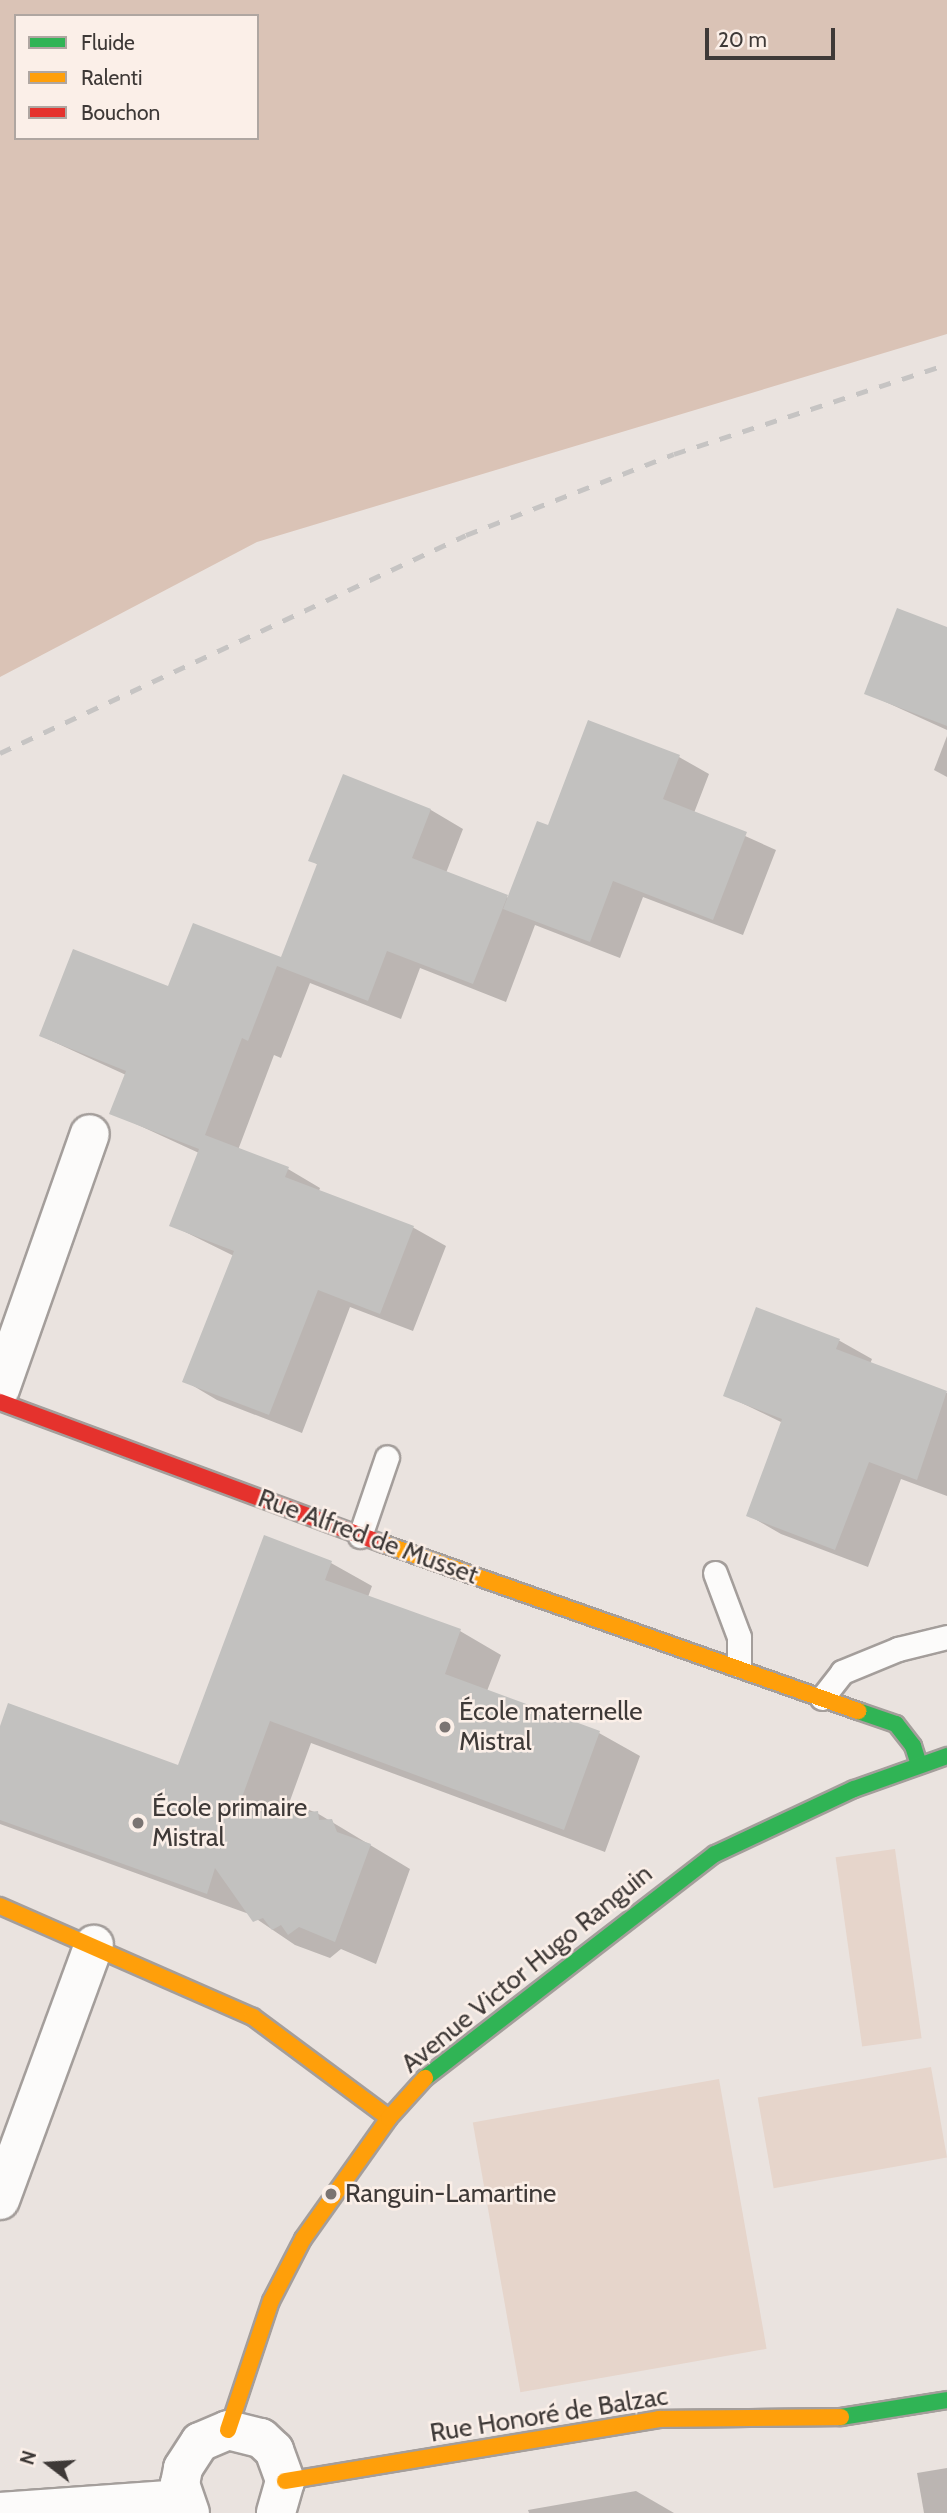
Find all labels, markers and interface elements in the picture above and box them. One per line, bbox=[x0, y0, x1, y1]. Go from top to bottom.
legend bbox=[14, 14, 259, 140]
scale bar bbox=[709, 14, 838, 58]
text: 20 m bbox=[718, 27, 767, 52]
text: Fluide bbox=[81, 30, 135, 55]
text: Ralenti bbox=[81, 65, 142, 90]
text: Bouchon bbox=[81, 100, 160, 125]
street label: Rue Alfred de Musset bbox=[254, 1483, 482, 1591]
place label: École maternelle Mistral bbox=[459, 1696, 643, 1758]
marker: École maternelle Mistral bbox=[437, 1719, 453, 1735]
place label: École primaire Mistral bbox=[152, 1792, 307, 1854]
marker: École primaire Mistral bbox=[130, 1815, 146, 1831]
street label: Avenue Victor Hugo Ranguin bbox=[395, 1858, 659, 2080]
place label: Ranguin-Lamartine bbox=[345, 2178, 556, 2210]
marker: Ranguin-Lamartine bbox=[323, 2186, 339, 2202]
street label: Rue Honoré de Balzac bbox=[428, 2381, 670, 2449]
north arrow bbox=[14, 2429, 84, 2499]
text: N bbox=[15, 2448, 41, 2468]

